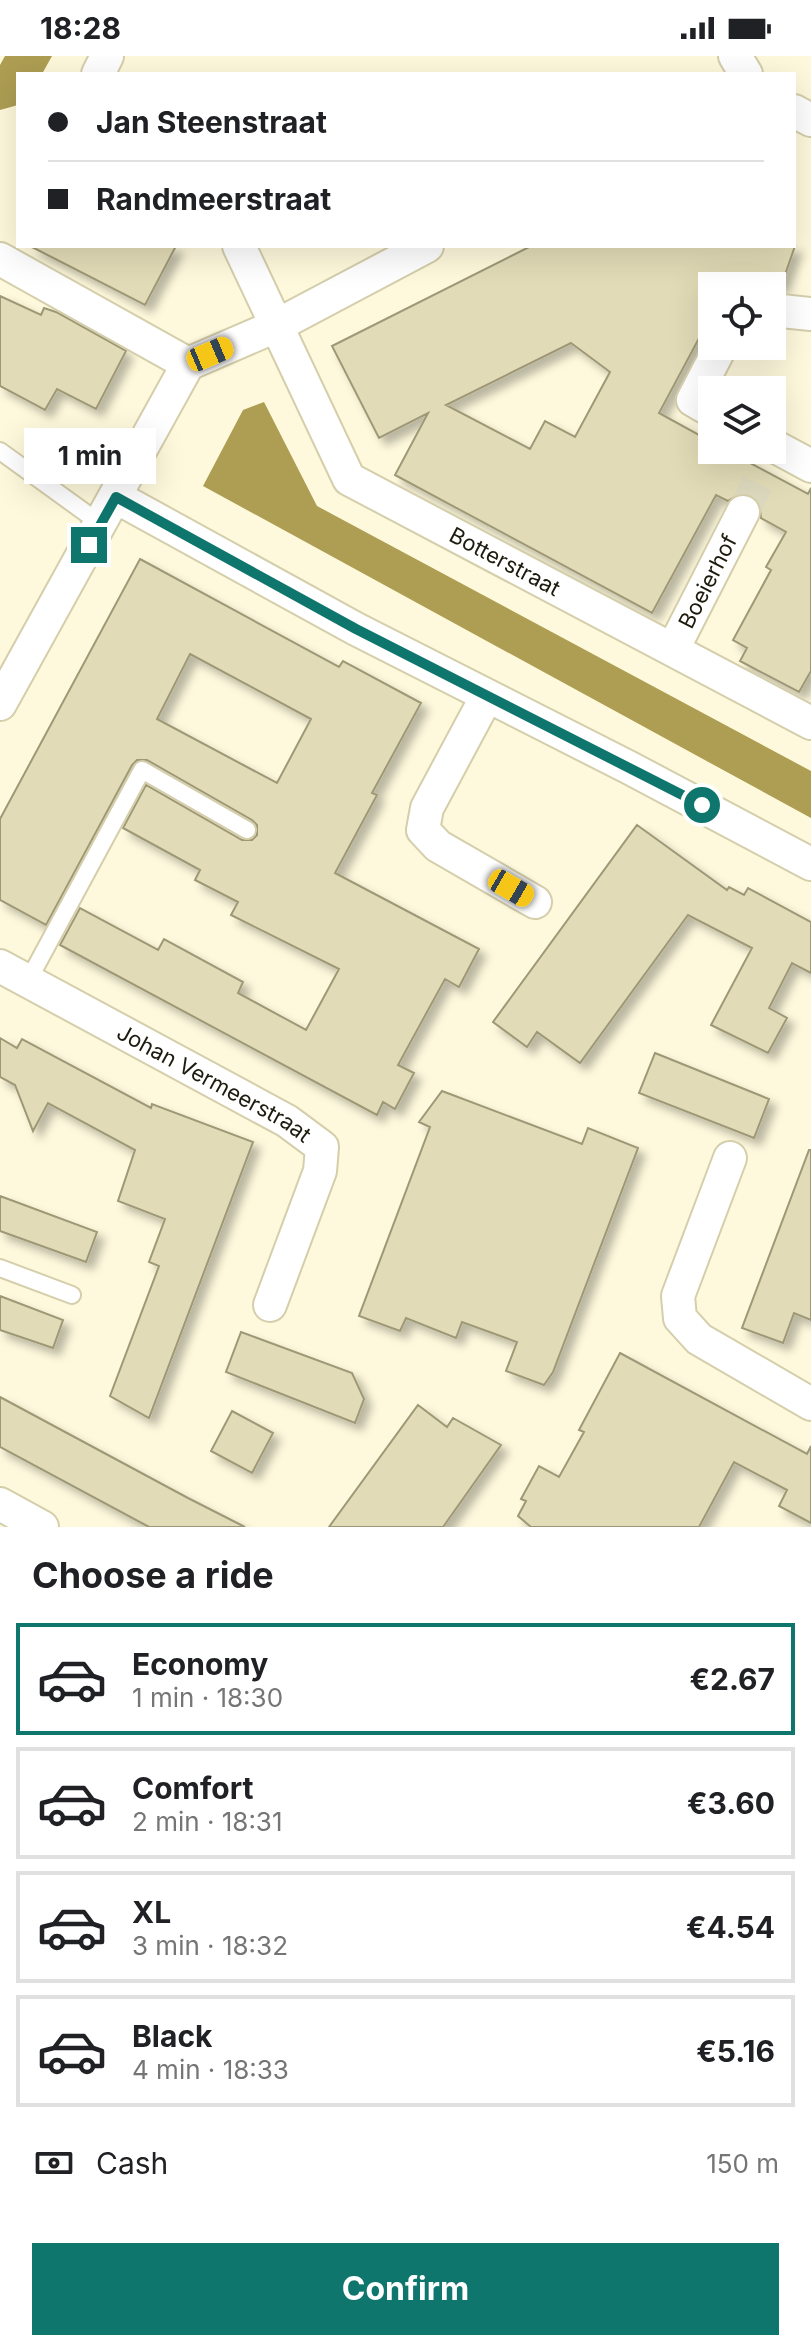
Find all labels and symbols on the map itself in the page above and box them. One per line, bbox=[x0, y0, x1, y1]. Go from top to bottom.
car bbox=[183, 334, 237, 374]
callout: 1 min bbox=[23, 429, 155, 485]
street label: Botterstraat bbox=[445, 522, 565, 601]
route end bbox=[71, 527, 107, 563]
street label: Boeierhof bbox=[673, 530, 742, 632]
route start bbox=[684, 787, 720, 823]
car bbox=[484, 866, 538, 910]
street label: Johan Vermeerstraat bbox=[113, 1019, 316, 1147]

